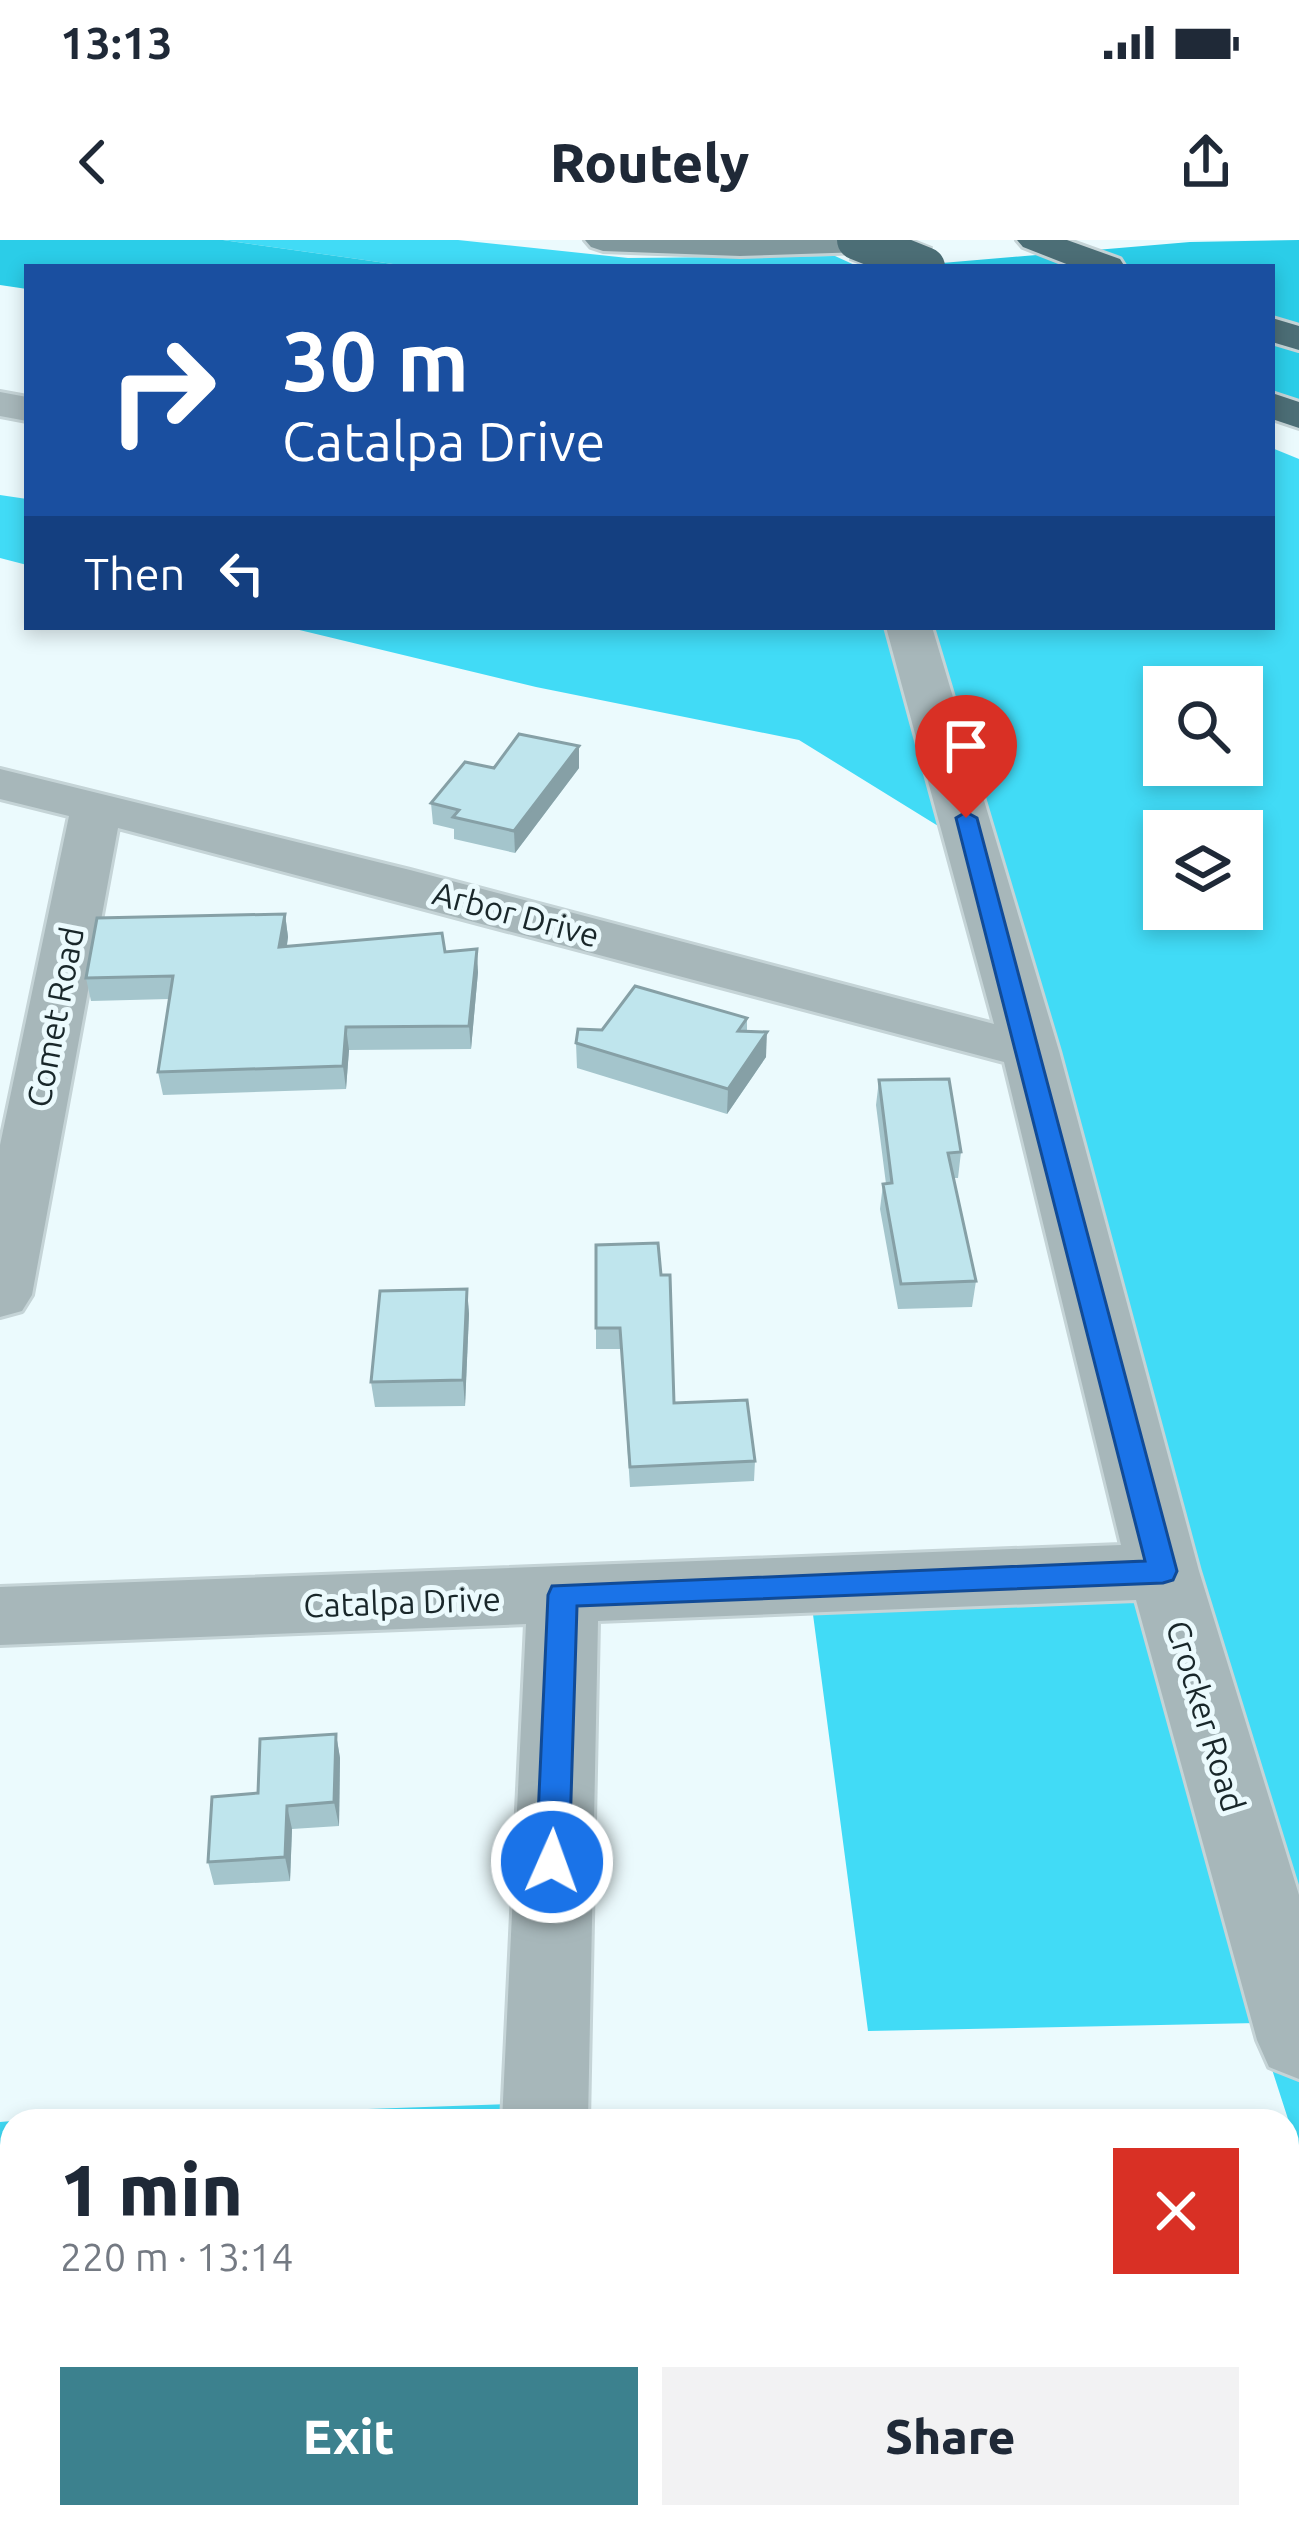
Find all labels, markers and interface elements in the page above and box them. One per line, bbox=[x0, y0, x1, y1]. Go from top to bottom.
text: 13:13 bbox=[60, 17, 173, 68]
icon: back bbox=[60, 129, 126, 195]
icon: share bbox=[1173, 129, 1239, 195]
text: Routely bbox=[550, 132, 749, 192]
icon: right bbox=[84, 312, 240, 468]
text: 30 m bbox=[282, 313, 469, 407]
text: Catalpa Drive bbox=[282, 411, 605, 471]
icon: left bbox=[209, 540, 275, 606]
text: Then bbox=[84, 548, 185, 599]
map controls bbox=[1143, 666, 1263, 930]
button: search bbox=[1143, 666, 1263, 786]
pin bbox=[915, 695, 1017, 818]
icon: arrive bbox=[933, 713, 999, 779]
button: layers bbox=[1143, 810, 1263, 930]
street label: Arbor Drive bbox=[429, 874, 603, 953]
street label: Comet Road bbox=[19, 924, 90, 1110]
street label: Catalpa Drive bbox=[303, 1580, 501, 1623]
street label: Crocker Road bbox=[1160, 1616, 1253, 1816]
position arrow bbox=[489, 1799, 615, 1925]
button: close bbox=[1113, 2148, 1239, 2274]
text: 1 min bbox=[60, 2149, 243, 2230]
text: 220 m · 13:14 bbox=[60, 2235, 294, 2278]
button: Exit bbox=[60, 2367, 638, 2505]
button: Share bbox=[662, 2367, 1239, 2505]

